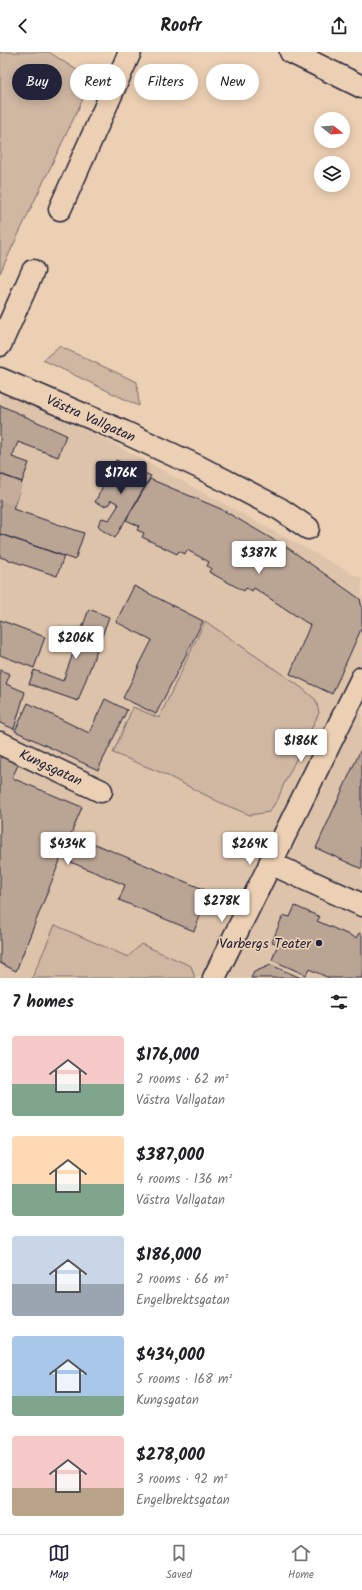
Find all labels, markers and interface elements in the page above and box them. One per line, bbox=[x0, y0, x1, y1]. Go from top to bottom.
text: Roofr bbox=[160, 12, 202, 41]
icon: back bbox=[12, 15, 34, 37]
icon: share bbox=[328, 15, 350, 37]
chip: Buy bbox=[12, 64, 62, 100]
chip: Rent bbox=[70, 64, 126, 100]
chip: Filters bbox=[134, 64, 198, 100]
chip: New bbox=[206, 64, 259, 100]
north arrow bbox=[314, 112, 350, 148]
map controls bbox=[314, 112, 350, 192]
button: layers bbox=[314, 156, 350, 192]
street label: Västra Vallgatan bbox=[42, 389, 139, 448]
pin: $176K bbox=[93, 461, 149, 495]
text: $176K bbox=[105, 463, 137, 484]
pin: $387K bbox=[231, 541, 287, 575]
text: $387K bbox=[241, 543, 277, 564]
pin: $206K bbox=[48, 626, 104, 660]
text: $206K bbox=[58, 628, 94, 649]
pin: $186K bbox=[273, 729, 329, 763]
text: $186K bbox=[284, 731, 318, 752]
street label: Kungsgatan bbox=[15, 744, 86, 792]
pin: $434K bbox=[40, 832, 96, 866]
pin: $269K bbox=[222, 832, 278, 866]
text: $434K bbox=[50, 834, 86, 855]
text: $269K bbox=[232, 834, 268, 855]
pin: $278K bbox=[194, 889, 250, 923]
text: $278K bbox=[204, 891, 240, 912]
place label: Varbergs Teater bbox=[219, 933, 312, 955]
marker: Varbergs Teater bbox=[314, 938, 324, 948]
text: 7 homes bbox=[12, 989, 74, 1016]
icon: filters bbox=[328, 991, 350, 1013]
text: $176,000 bbox=[136, 1042, 199, 1069]
icon: home bbox=[44, 1052, 92, 1100]
text: 2 rooms · 62 m² bbox=[136, 1069, 229, 1090]
text: Västra Vallgatan bbox=[136, 1090, 225, 1111]
text: $387,000 bbox=[136, 1142, 204, 1169]
icon: home bbox=[44, 1152, 92, 1200]
text: 4 rooms · 136 m² bbox=[136, 1169, 232, 1190]
text: Västra Vallgatan bbox=[136, 1190, 225, 1211]
text: $186,000 bbox=[136, 1242, 201, 1269]
icon: home bbox=[44, 1252, 92, 1300]
text: 2 rooms · 66 m² bbox=[136, 1269, 228, 1290]
text: Engelbrektsgatan bbox=[136, 1290, 230, 1311]
text: $434,000 bbox=[136, 1342, 205, 1369]
icon: home bbox=[44, 1352, 92, 1400]
text: 5 rooms · 168 m² bbox=[136, 1369, 232, 1390]
text: Kungsgatan bbox=[136, 1390, 199, 1411]
text: $278,000 bbox=[136, 1442, 205, 1469]
icon: home bbox=[44, 1452, 92, 1500]
text: 3 rooms · 92 m² bbox=[136, 1469, 228, 1490]
text: Engelbrektsgatan bbox=[136, 1490, 230, 1511]
tab: Map bbox=[48, 1542, 70, 1584]
tab: Saved bbox=[166, 1542, 192, 1584]
tab: Home bbox=[288, 1542, 314, 1584]

